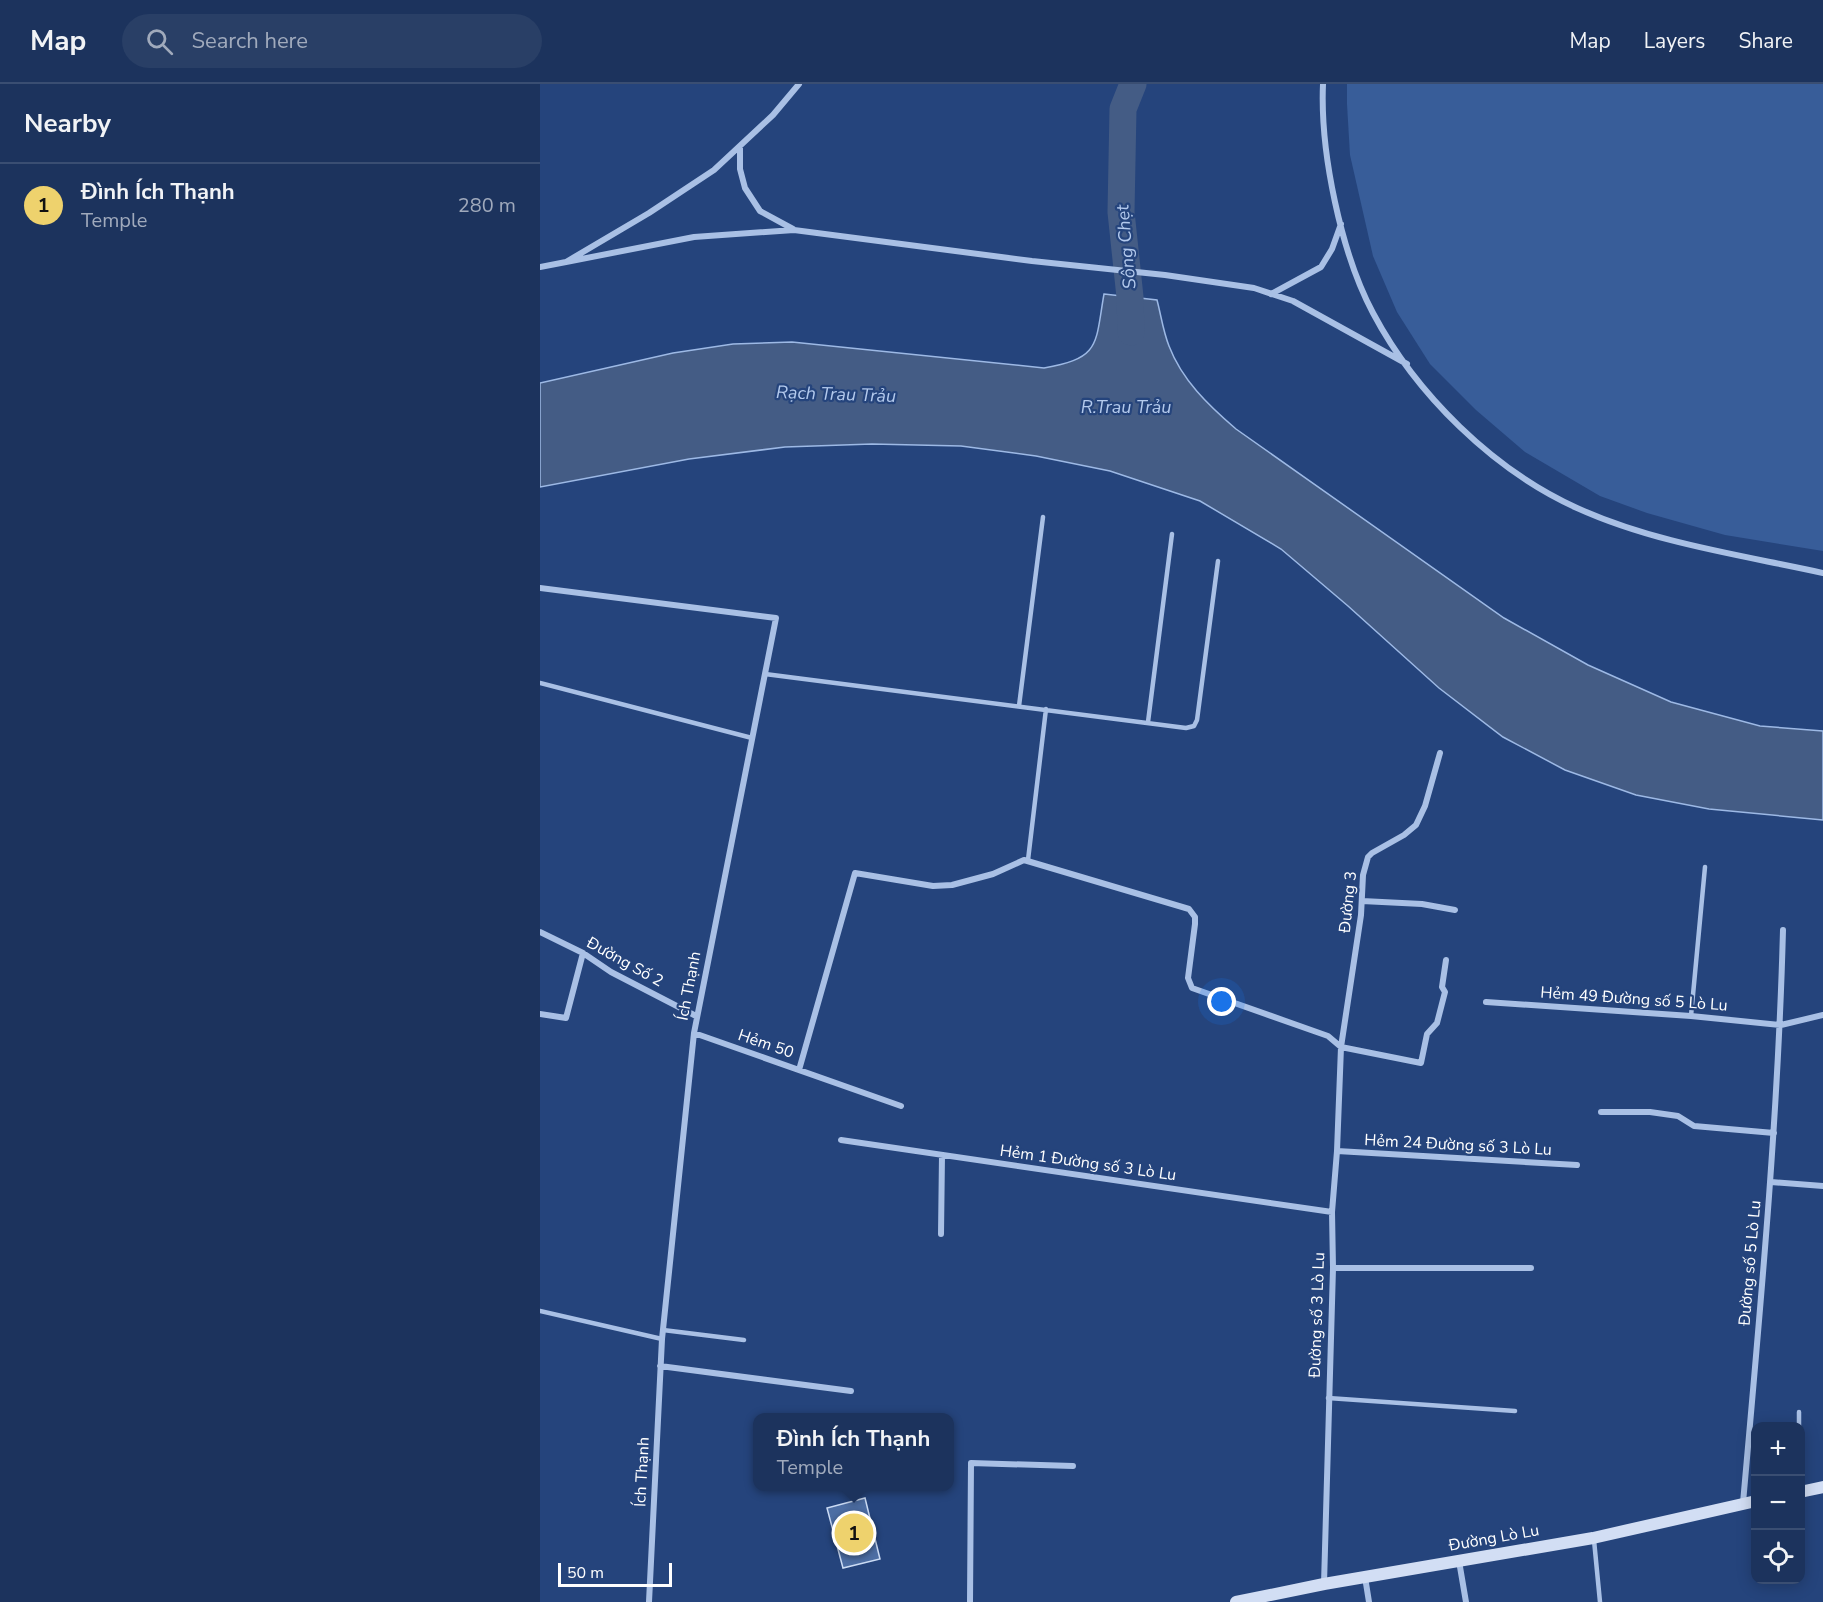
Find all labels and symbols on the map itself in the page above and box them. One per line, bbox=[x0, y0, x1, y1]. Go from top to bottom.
water label: Sông Chẹt bbox=[1110, 203, 1142, 290]
water label: Rạch Trau Trảu bbox=[775, 380, 897, 408]
water label: R.Trau Trảu bbox=[1081, 395, 1171, 419]
street label: Đường 3 bbox=[1334, 870, 1362, 935]
street label: Đường Số 2 bbox=[582, 931, 667, 992]
street label: Ích Thạnh bbox=[672, 949, 706, 1023]
street label: Hẻm 49 Đường số 5 Lò Lu bbox=[1540, 981, 1728, 1017]
your location bbox=[1207, 987, 1236, 1016]
street label: Hẻm 50 bbox=[735, 1024, 797, 1064]
street label: Hẻm 24 Đường số 3 Lò Lu bbox=[1364, 1129, 1552, 1161]
street label: Hẻm 1 Đường số 3 Lò Lu bbox=[998, 1140, 1178, 1186]
street label: Đường số 5 Lò Lu bbox=[1733, 1199, 1766, 1328]
street label: Đường số 3 Lò Lu bbox=[1304, 1252, 1330, 1379]
street label: Ích Thạnh bbox=[629, 1436, 655, 1508]
pin: 1 bbox=[834, 1510, 874, 1556]
street label: Đường Lò Lu bbox=[1446, 1519, 1541, 1557]
scale bar bbox=[558, 1560, 672, 1588]

